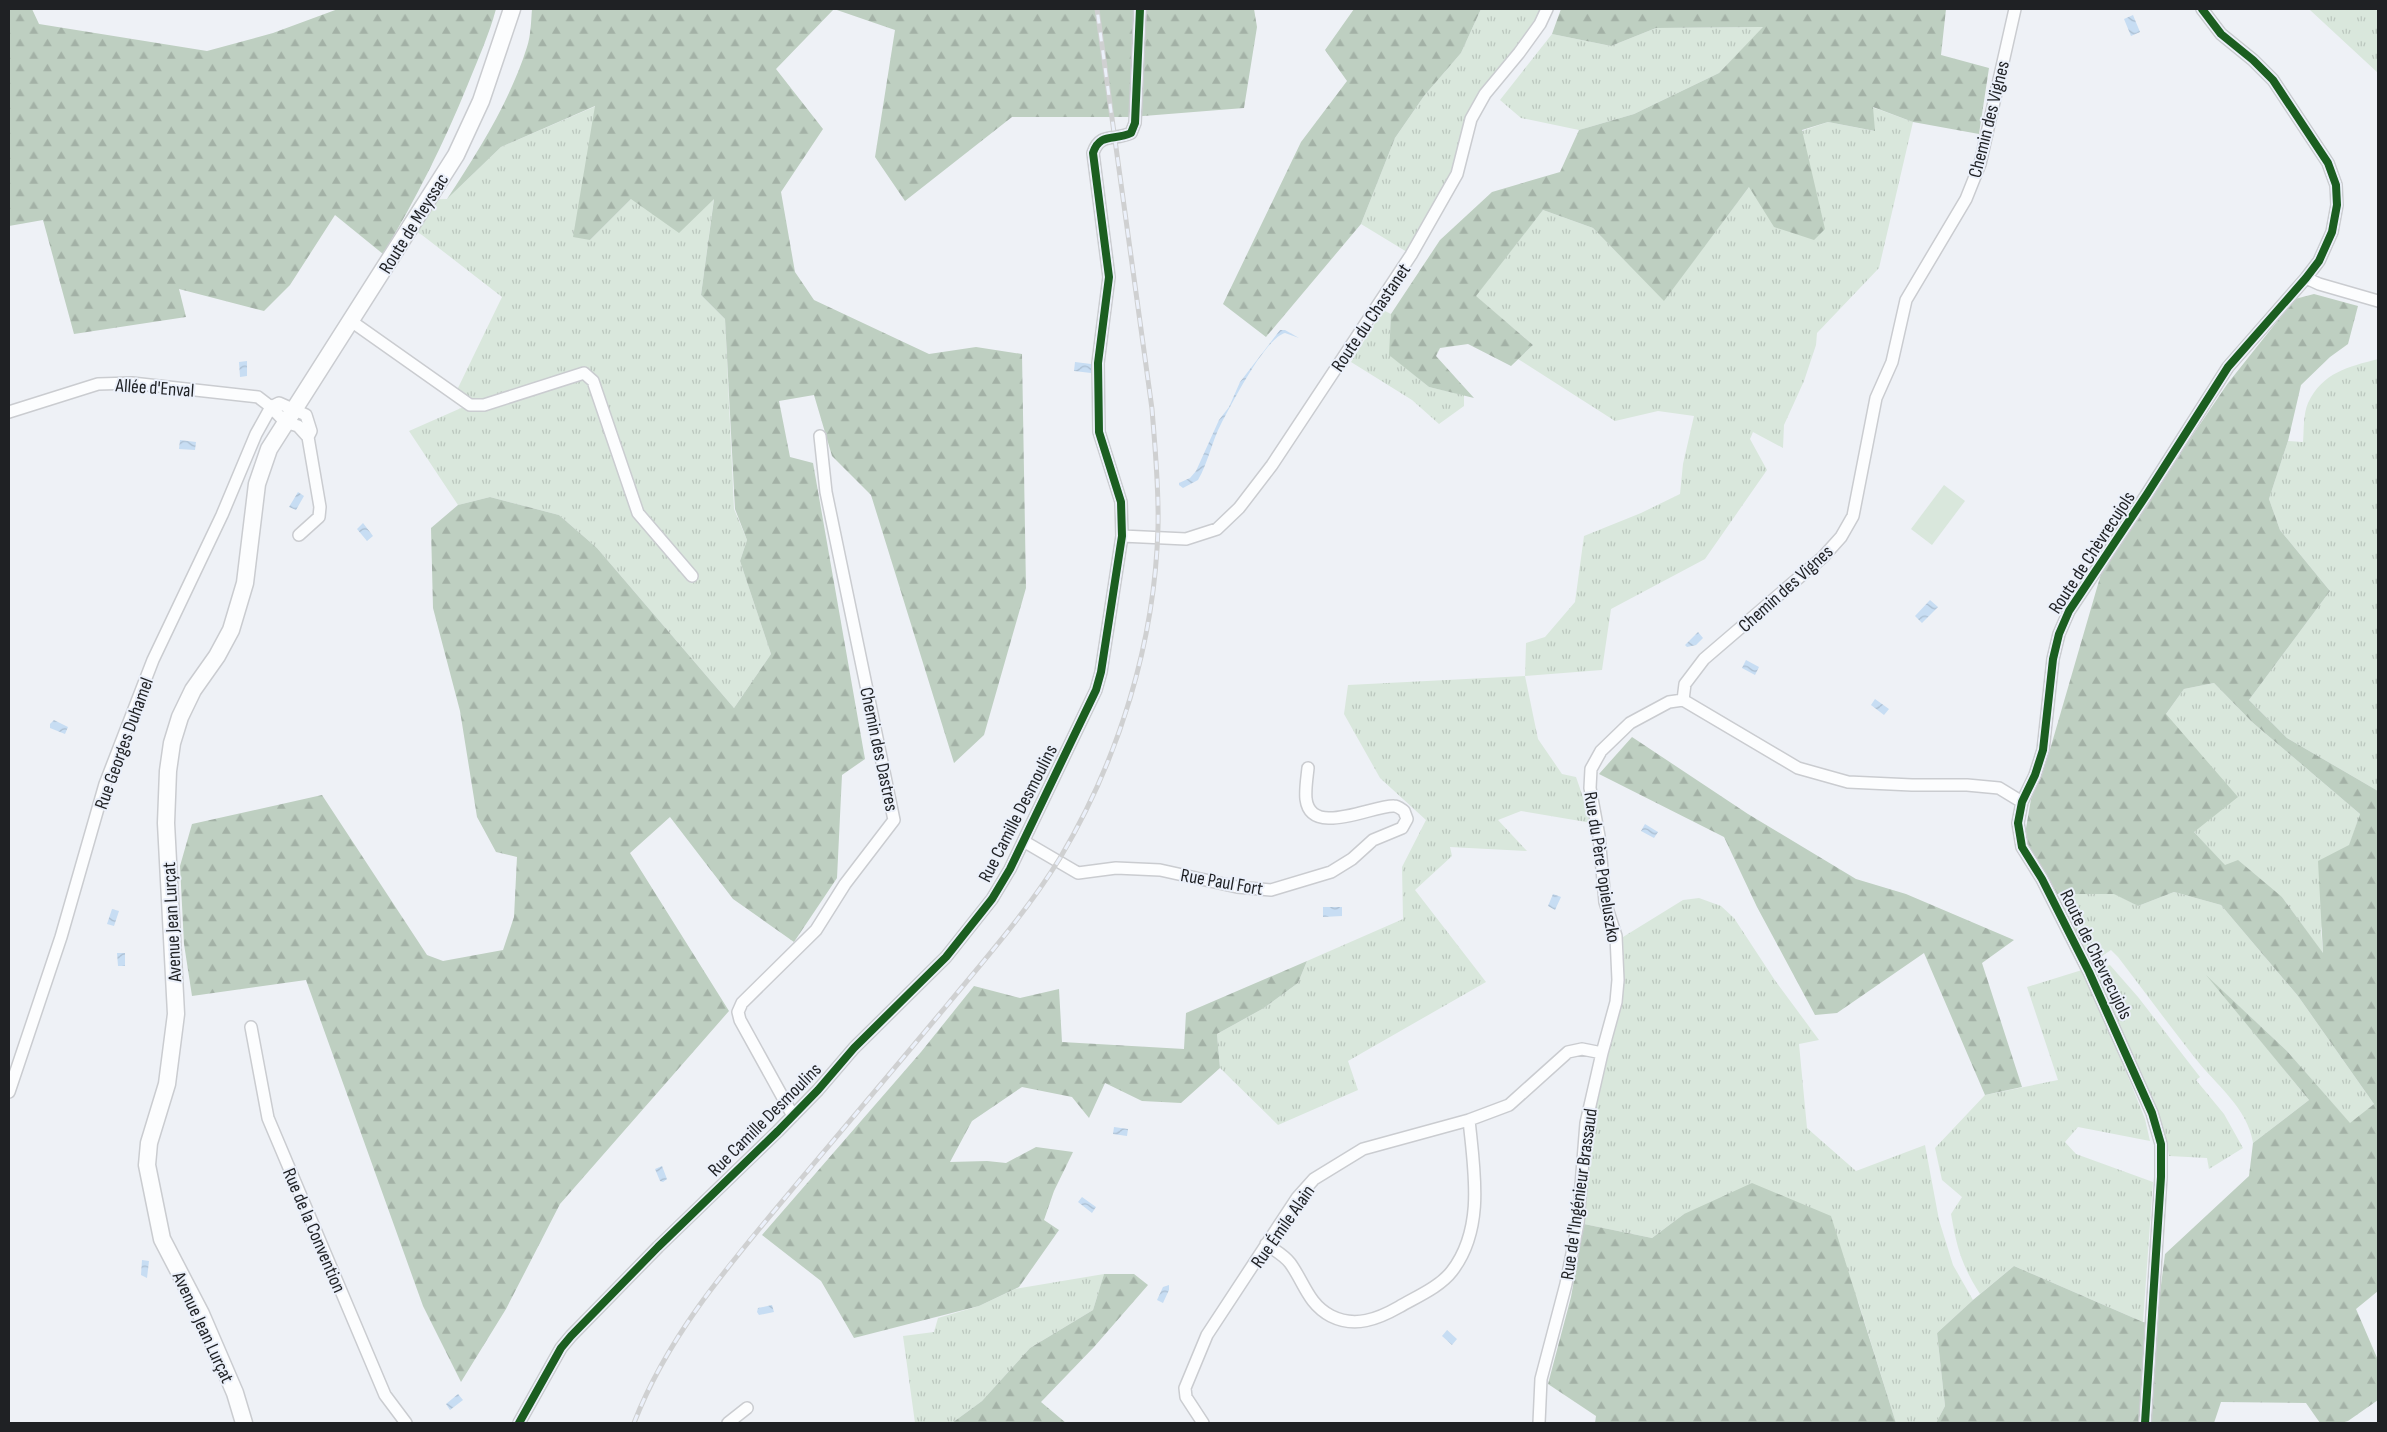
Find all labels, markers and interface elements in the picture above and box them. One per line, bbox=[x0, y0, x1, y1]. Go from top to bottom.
street label: Chemin des Vignes bbox=[1964, 58, 2015, 180]
street label: Route de Meyssac bbox=[374, 170, 454, 278]
street label: Route du Chastanet bbox=[1327, 259, 1416, 376]
street label: Allée d'Enval bbox=[114, 374, 195, 403]
street label: Route de Chèvrecujols bbox=[2044, 487, 2141, 618]
street label: Chemin des Vignes bbox=[1734, 540, 1838, 638]
street label: Rue Georges Duhamel bbox=[90, 675, 159, 813]
street label: Chemin des Dastres bbox=[854, 685, 903, 814]
street label: Rue Camille Desmoulins bbox=[974, 741, 1063, 886]
street label: Rue du Père Popieluszko bbox=[1578, 790, 1625, 944]
street label: Avenue Jean Lurçat bbox=[158, 861, 187, 983]
street label: Rue Paul Fort bbox=[1179, 864, 1265, 901]
street label: Route de Chèvrecujols bbox=[2054, 886, 2137, 1023]
street label: Rue Camille Desmoulins bbox=[703, 1058, 827, 1182]
street label: Rue de l'Ingénieur Brassaud bbox=[1556, 1107, 1603, 1281]
street label: Rue de la Convention bbox=[277, 1165, 350, 1296]
street label: Rue Émile Alain bbox=[1246, 1181, 1320, 1273]
street label: Avenue Jean Lurçat bbox=[166, 1267, 239, 1387]

